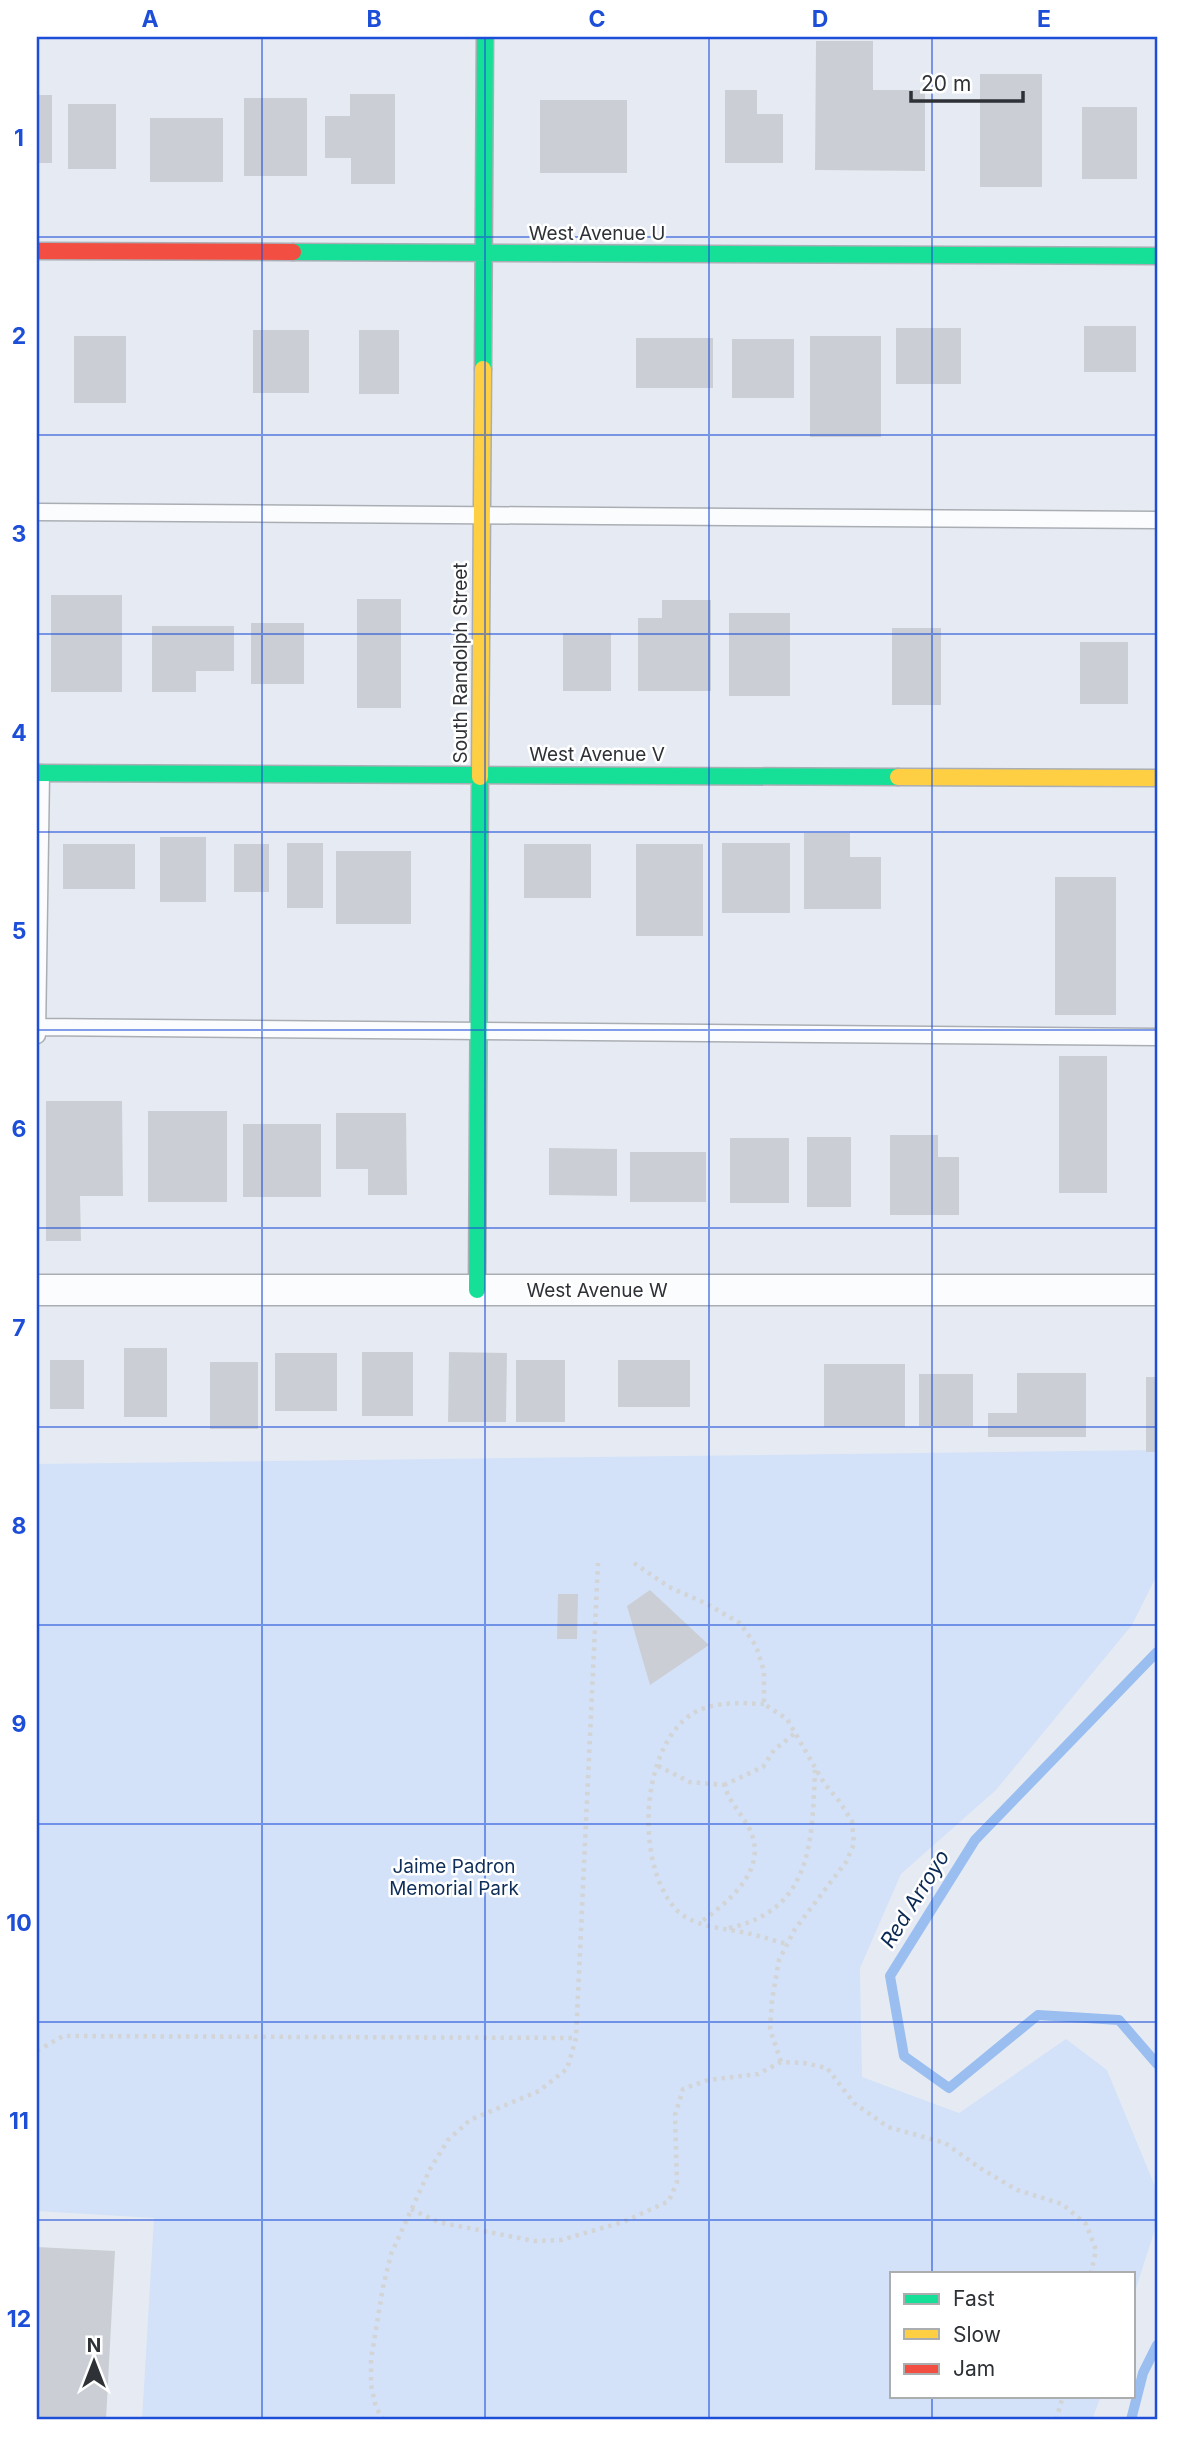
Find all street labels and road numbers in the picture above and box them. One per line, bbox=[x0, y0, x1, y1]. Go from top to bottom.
street label: West Avenue U bbox=[529, 222, 665, 245]
street label: South Randolph Street bbox=[449, 562, 472, 764]
street label: West Avenue V bbox=[529, 743, 665, 766]
street label: West Avenue W bbox=[526, 1279, 668, 1302]

